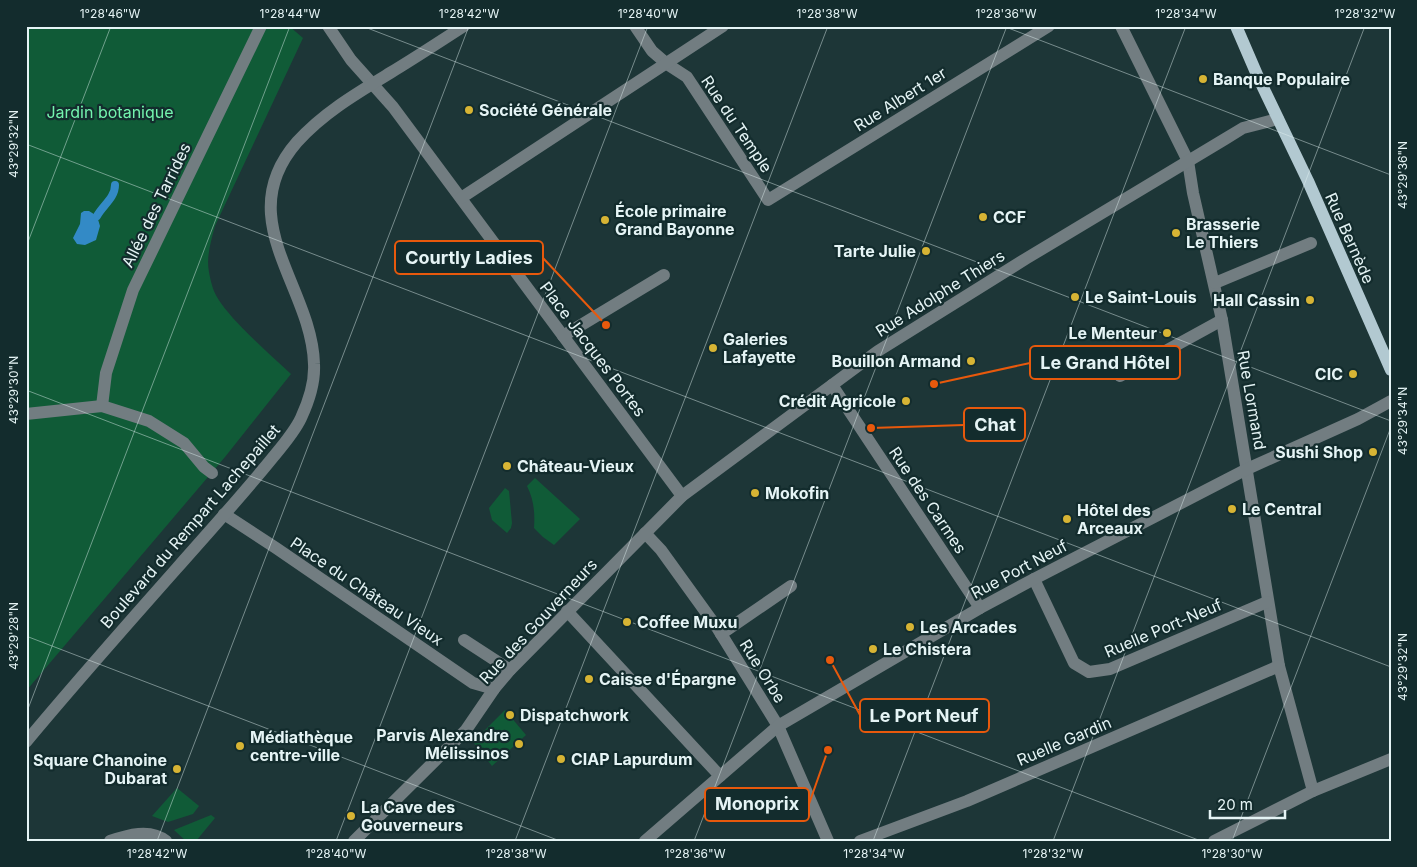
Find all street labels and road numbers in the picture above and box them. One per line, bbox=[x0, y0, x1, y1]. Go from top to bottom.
street label: Rue Albert 1er bbox=[850, 63, 950, 135]
street label: Rue du Temple bbox=[697, 72, 777, 176]
street label: Allée des Tarrides bbox=[117, 139, 195, 271]
street label: Rue Bernède bbox=[1321, 189, 1379, 287]
street label: Rue Adolphe Thiers bbox=[872, 245, 1008, 341]
street label: Place Jacques Portes bbox=[536, 278, 650, 420]
street label: Rue Lormand bbox=[1233, 349, 1271, 451]
street label: Boulevard du Rempart Lachepaillet bbox=[96, 420, 284, 632]
street label: Rue des Carmes bbox=[885, 443, 971, 557]
street label: Place du Château Vieux bbox=[287, 532, 447, 650]
street label: Rue Port Neuf bbox=[967, 535, 1071, 603]
street label: Rue des Gouverneurs bbox=[475, 554, 601, 688]
street label: Ruelle Port-Neuf bbox=[1101, 594, 1225, 662]
street label: Rue Orbe bbox=[736, 636, 790, 706]
street label: Ruelle Gardin bbox=[1014, 712, 1114, 770]

